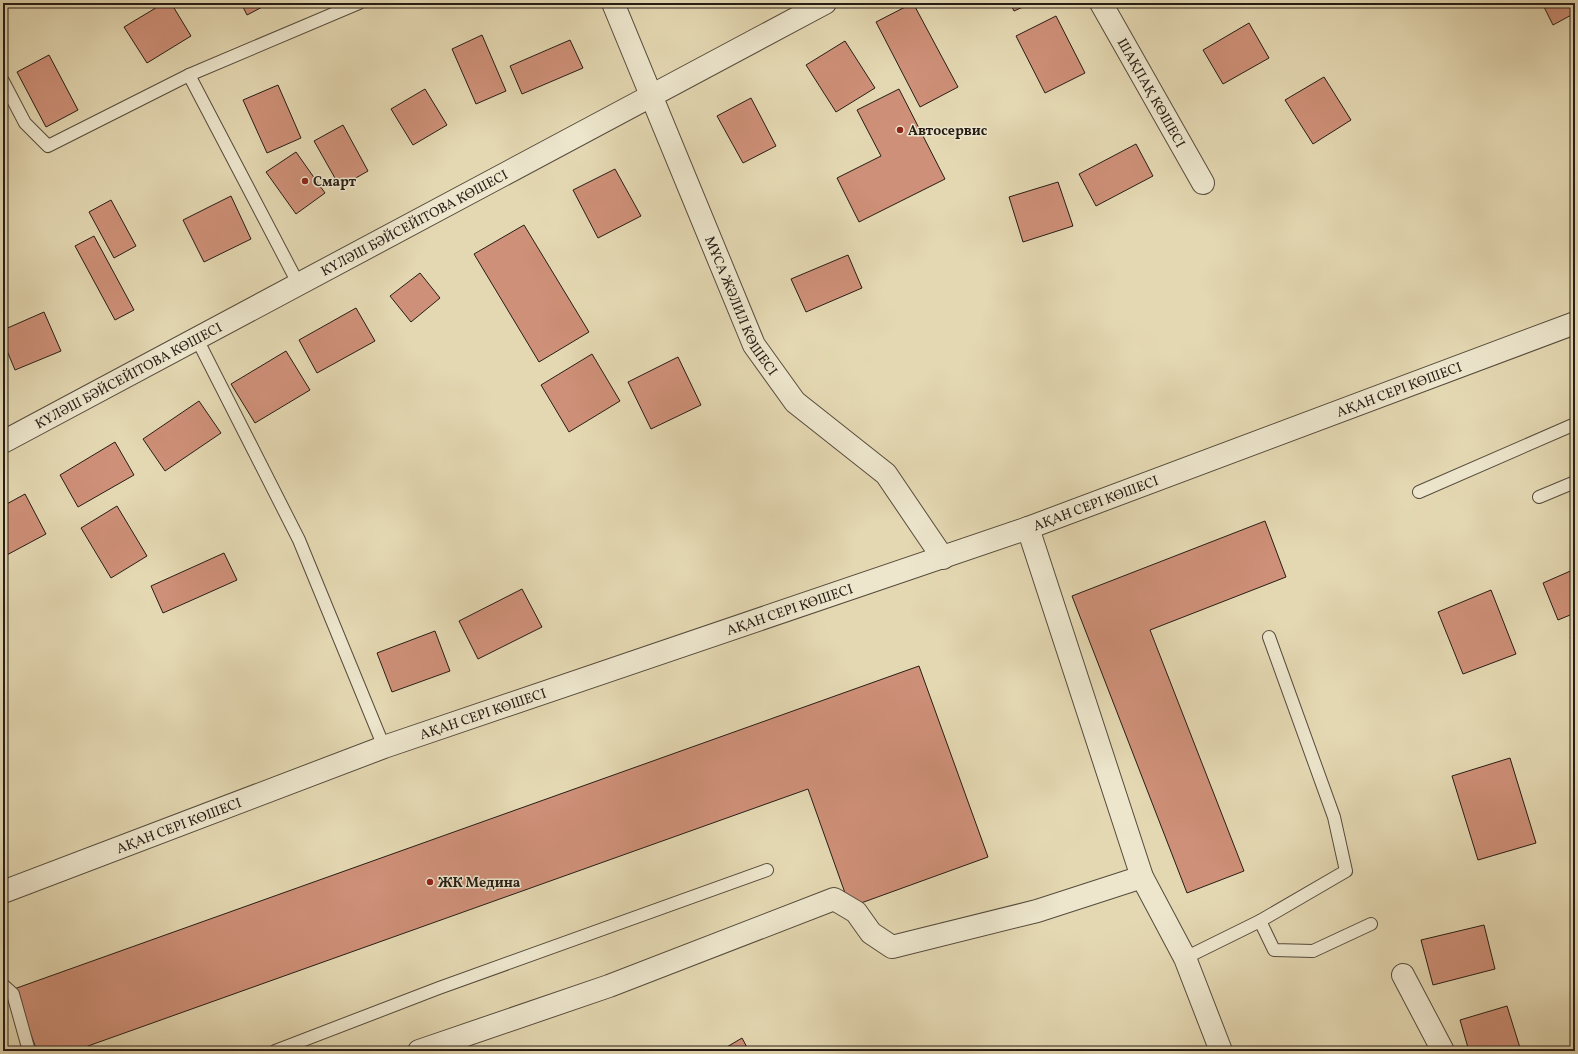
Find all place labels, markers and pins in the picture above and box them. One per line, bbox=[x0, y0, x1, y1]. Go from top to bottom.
place label: Автосервис bbox=[908, 122, 988, 141]
marker: Автосервис bbox=[895, 125, 905, 135]
place label: Смарт bbox=[313, 173, 357, 192]
marker: Смарт bbox=[300, 176, 310, 186]
place label: ЖК Медина bbox=[438, 874, 521, 893]
marker: ЖК Медина bbox=[425, 877, 435, 887]

